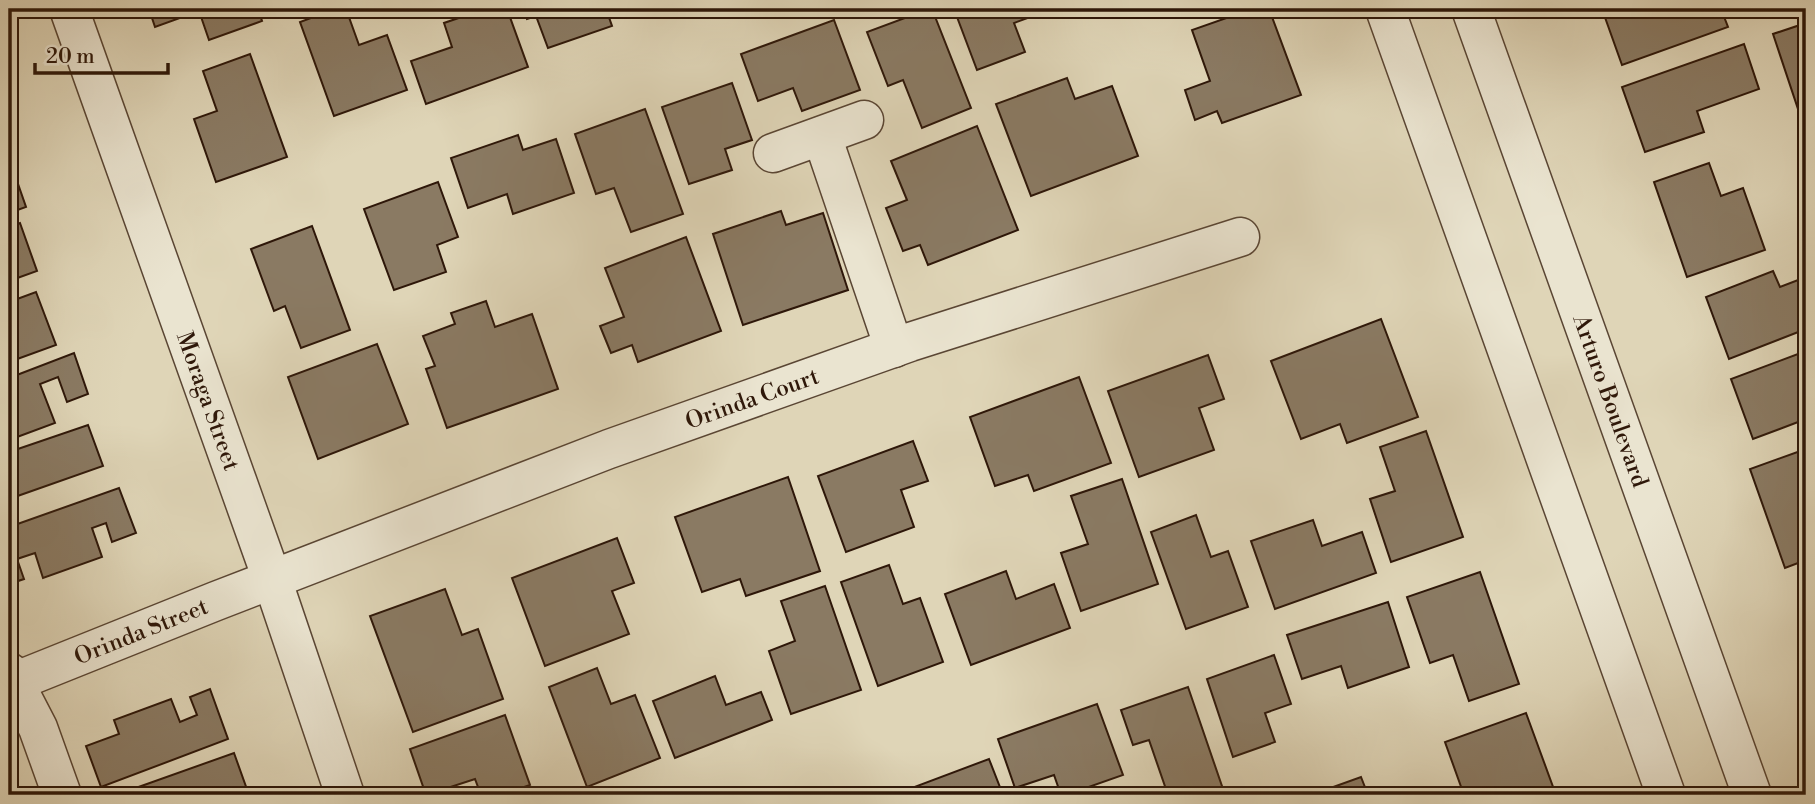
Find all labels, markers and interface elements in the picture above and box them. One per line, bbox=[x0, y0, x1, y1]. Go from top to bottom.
scale bar bbox=[35, 32, 168, 76]
text: 20 m bbox=[46, 44, 95, 70]
street label: Arturo Boulevard bbox=[1566, 310, 1654, 491]
street label: Moraga Street bbox=[170, 328, 245, 475]
street label: Orinda Court bbox=[682, 363, 823, 436]
street label: Orinda Street bbox=[70, 593, 212, 671]

